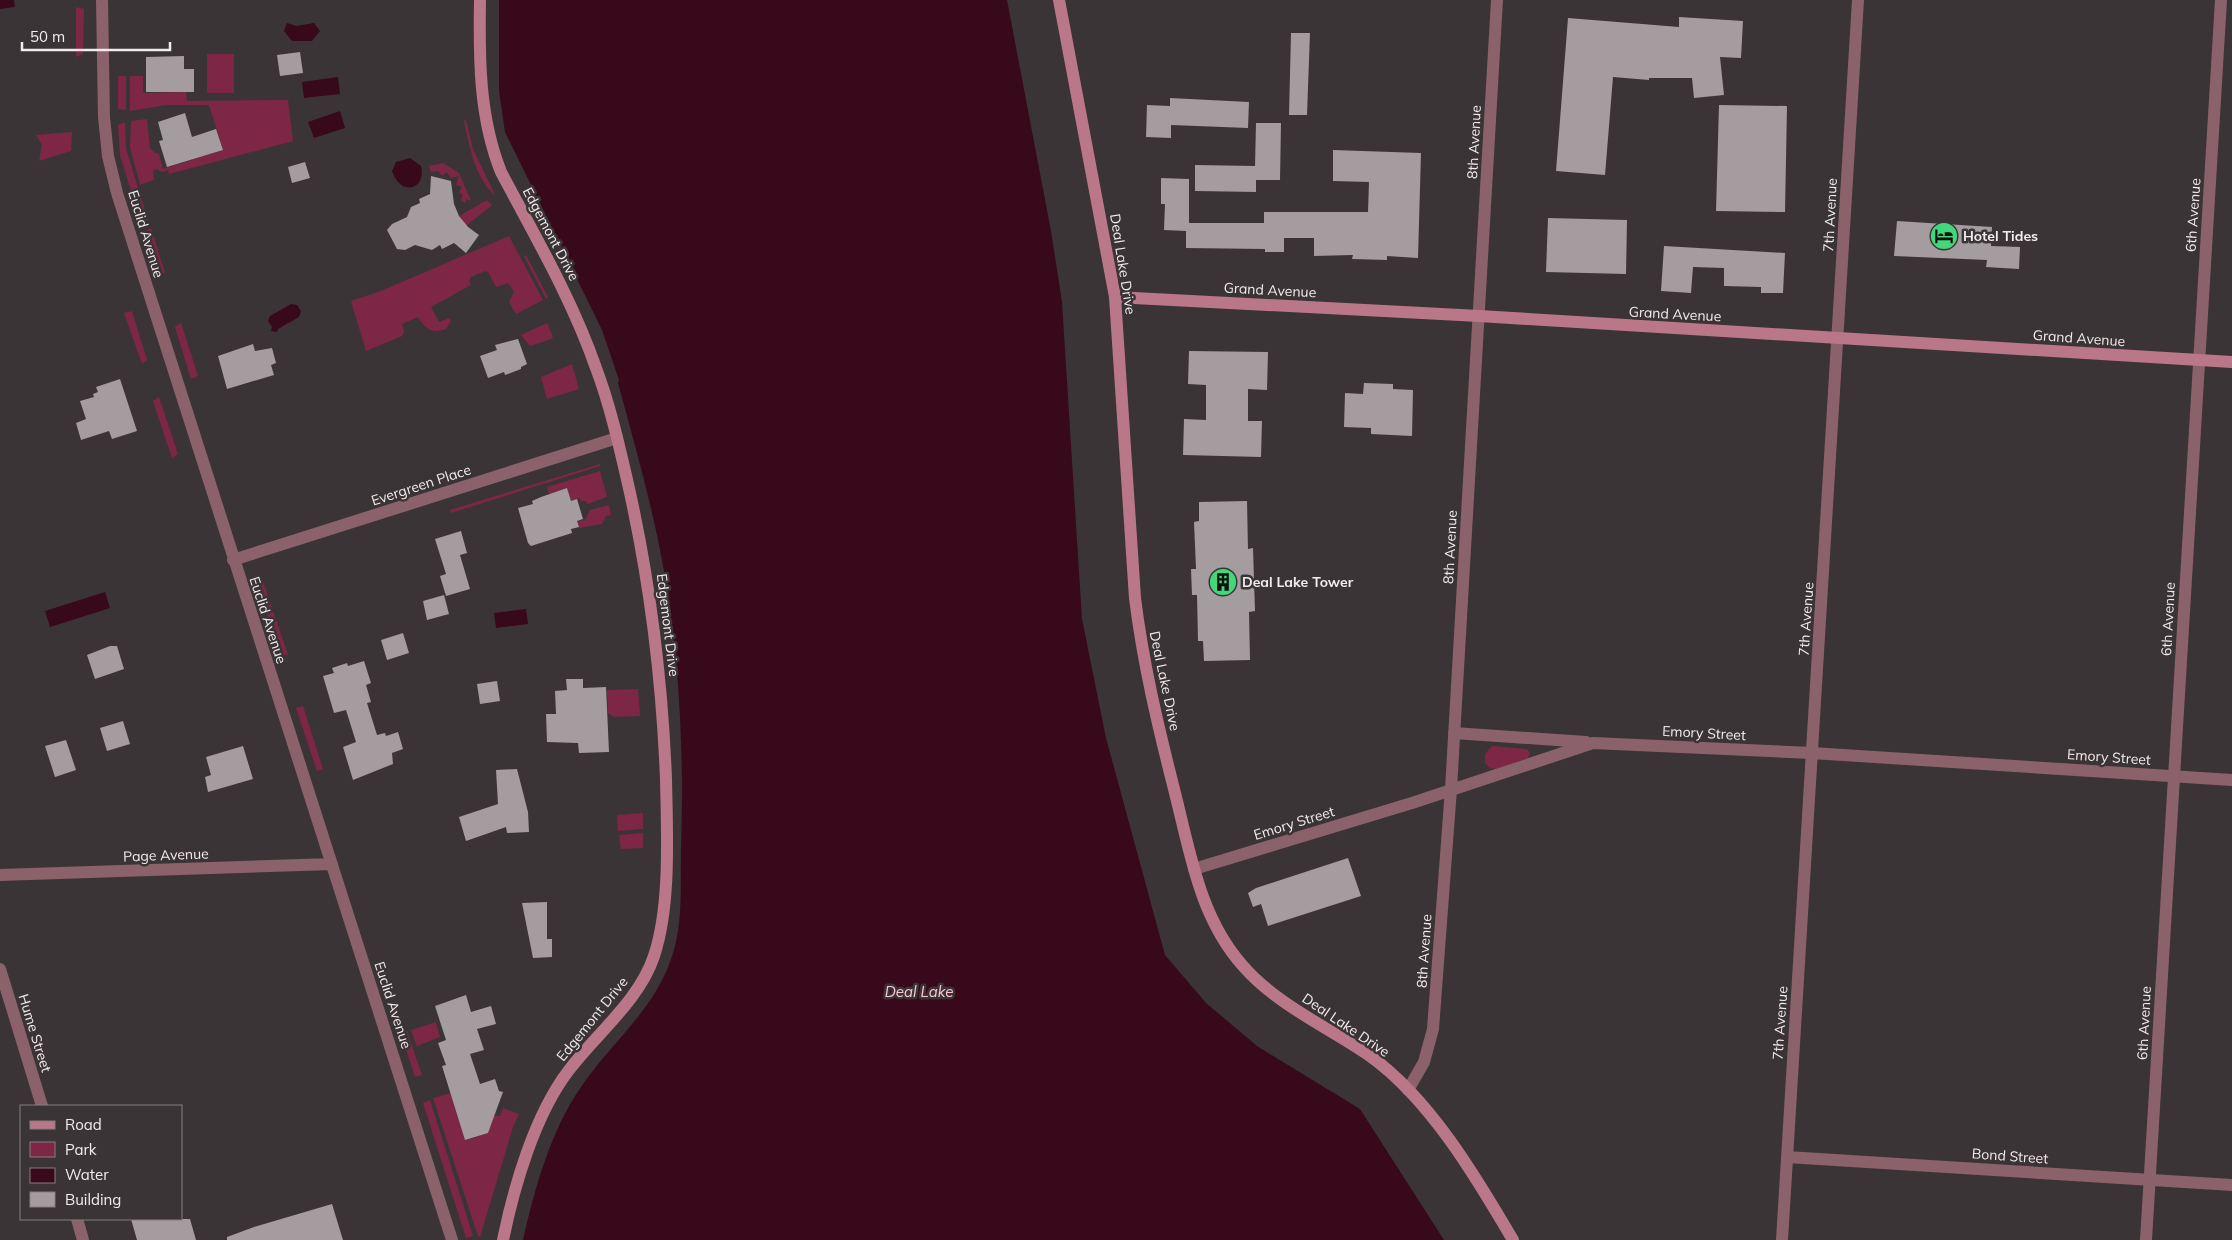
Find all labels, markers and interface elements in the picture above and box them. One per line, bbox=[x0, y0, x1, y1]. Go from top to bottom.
scale bar bbox=[22, 20, 170, 52]
text: 50 m bbox=[30, 27, 65, 46]
street label: 8th Avenue bbox=[1463, 105, 1485, 179]
street label: 6th Avenue bbox=[2181, 177, 2205, 253]
street label: 7th Avenue bbox=[1819, 178, 1841, 252]
street label: Edgemont Drive bbox=[519, 184, 583, 284]
street label: Euclid Avenue bbox=[124, 188, 168, 280]
street label: Deal Lake Drive bbox=[1106, 212, 1140, 316]
hotel icon: Hotel Tides bbox=[1929, 221, 1959, 251]
place label: Hotel Tides bbox=[1963, 227, 2038, 245]
street label: Grand Avenue bbox=[1223, 279, 1317, 301]
street label: Grand Avenue bbox=[1628, 303, 1722, 325]
street label: Grand Avenue bbox=[2032, 326, 2126, 350]
street label: Evergreen Place bbox=[369, 460, 473, 510]
street label: 8th Avenue bbox=[1439, 510, 1461, 584]
building icon: Deal Lake Tower bbox=[1208, 567, 1238, 597]
street label: Edgemont Drive bbox=[653, 573, 683, 677]
place label: Deal Lake Tower bbox=[1242, 573, 1354, 591]
street label: Euclid Avenue bbox=[245, 574, 291, 666]
street label: 7th Avenue bbox=[1794, 581, 1818, 657]
street label: 6th Avenue bbox=[2157, 582, 2179, 656]
street label: Deal Lake Drive bbox=[1146, 629, 1184, 733]
street label: Emory Street bbox=[1662, 722, 1746, 744]
street label: Emory Street bbox=[2067, 745, 2152, 769]
street label: Emory Street bbox=[1251, 802, 1337, 844]
street label: Page Avenue bbox=[123, 845, 209, 865]
street label: 8th Avenue bbox=[1412, 913, 1436, 989]
street label: Euclid Avenue bbox=[370, 959, 416, 1051]
street label: Edgemont Drive bbox=[552, 973, 632, 1065]
water label: Deal Lake bbox=[885, 982, 953, 1001]
street label: 7th Avenue bbox=[1768, 985, 1792, 1061]
street label: 6th Avenue bbox=[2133, 986, 2155, 1060]
street label: Deal Lake Drive bbox=[1299, 989, 1393, 1061]
street label: Hume Street bbox=[15, 992, 55, 1074]
legend bbox=[20, 1105, 182, 1220]
text: Road bbox=[65, 1115, 102, 1134]
text: Park bbox=[65, 1140, 97, 1159]
street label: Bond Street bbox=[1971, 1144, 2049, 1168]
text: Water bbox=[65, 1165, 109, 1184]
text: Building bbox=[65, 1190, 121, 1209]

